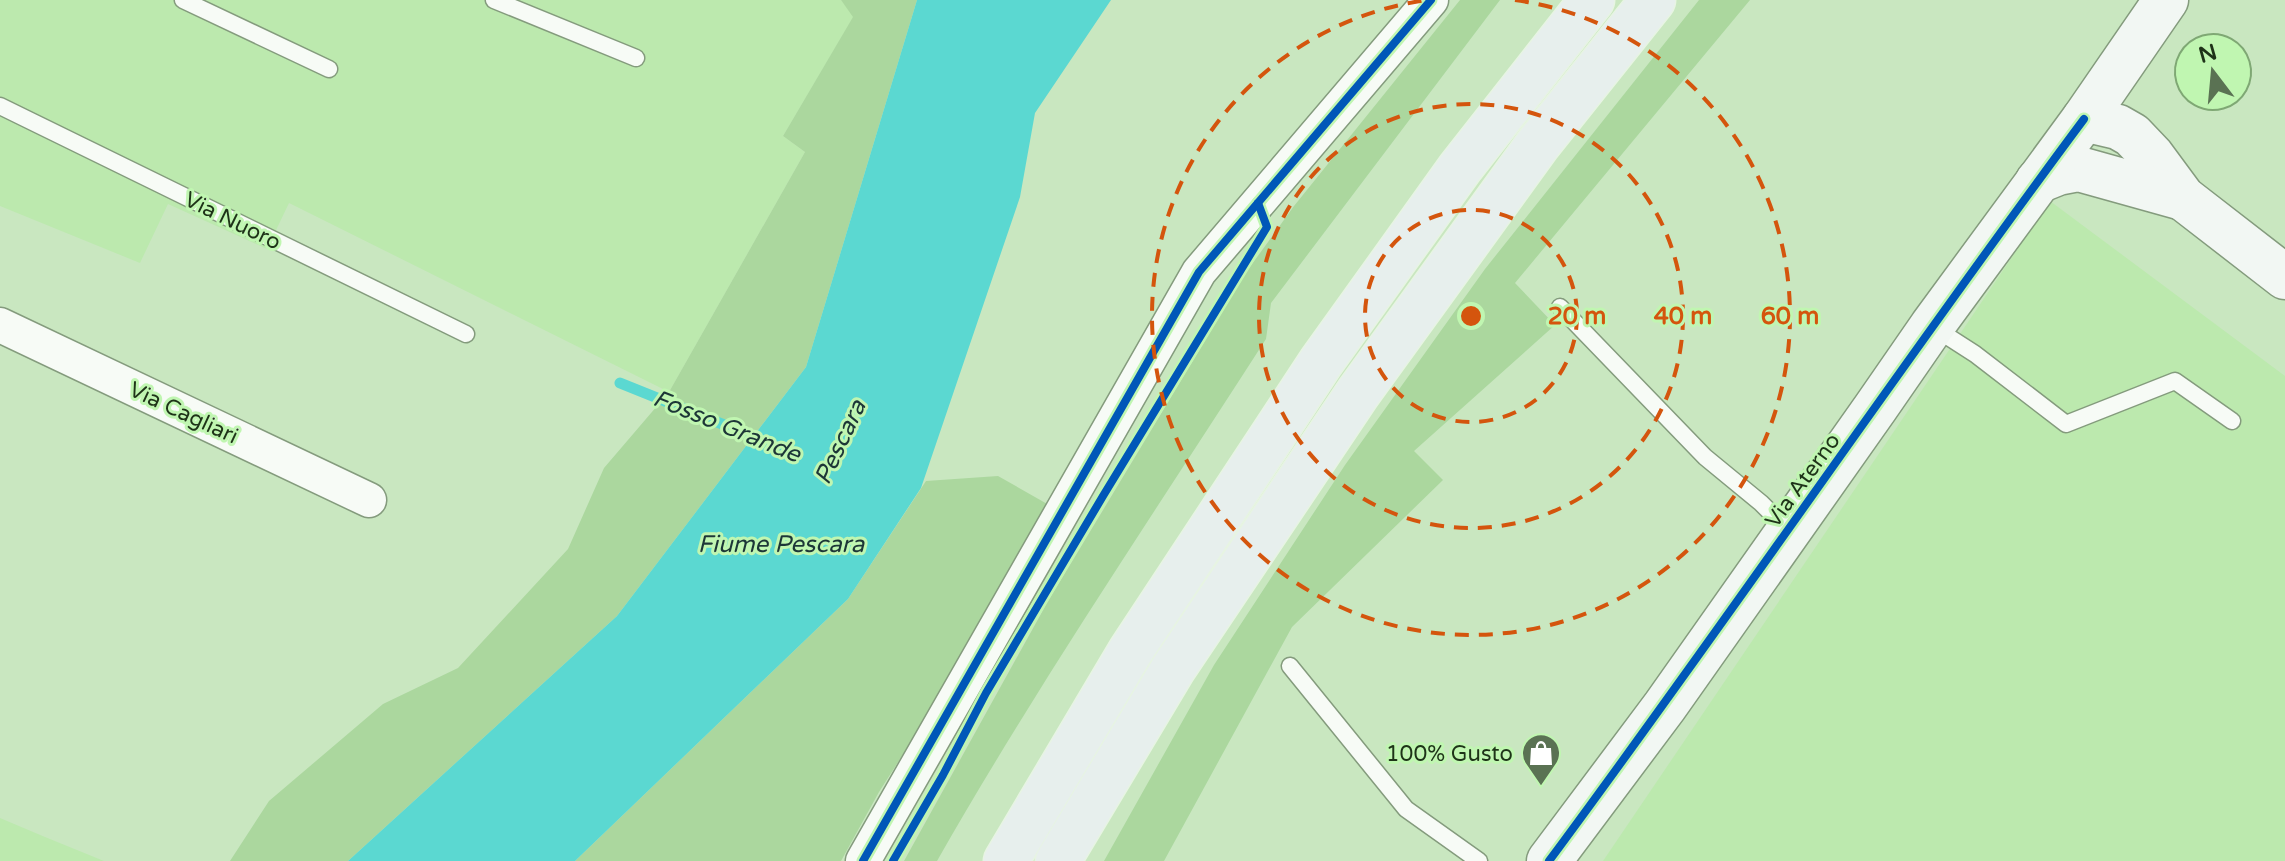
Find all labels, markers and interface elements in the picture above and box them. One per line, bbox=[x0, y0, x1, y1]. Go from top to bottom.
north arrow bbox=[2173, 32, 2253, 112]
text: N bbox=[2196, 39, 2220, 69]
street label: Via Nuoro bbox=[180, 186, 285, 255]
centre of rings bbox=[1457, 302, 1485, 330]
text: 20 m bbox=[1548, 302, 1606, 331]
text: 40 m bbox=[1654, 302, 1712, 331]
text: 60 m bbox=[1761, 302, 1819, 331]
street label: Via Cagliari bbox=[125, 376, 242, 449]
water label: Fosso Grande bbox=[649, 384, 806, 470]
water label: Pescara bbox=[808, 395, 873, 489]
street label: Via Aterno bbox=[1760, 428, 1846, 533]
water label: Fiume Pescara bbox=[698, 530, 865, 559]
shop icon: 100% Gusto bbox=[1520, 732, 1562, 787]
place label: 100% Gusto bbox=[1386, 741, 1513, 767]

